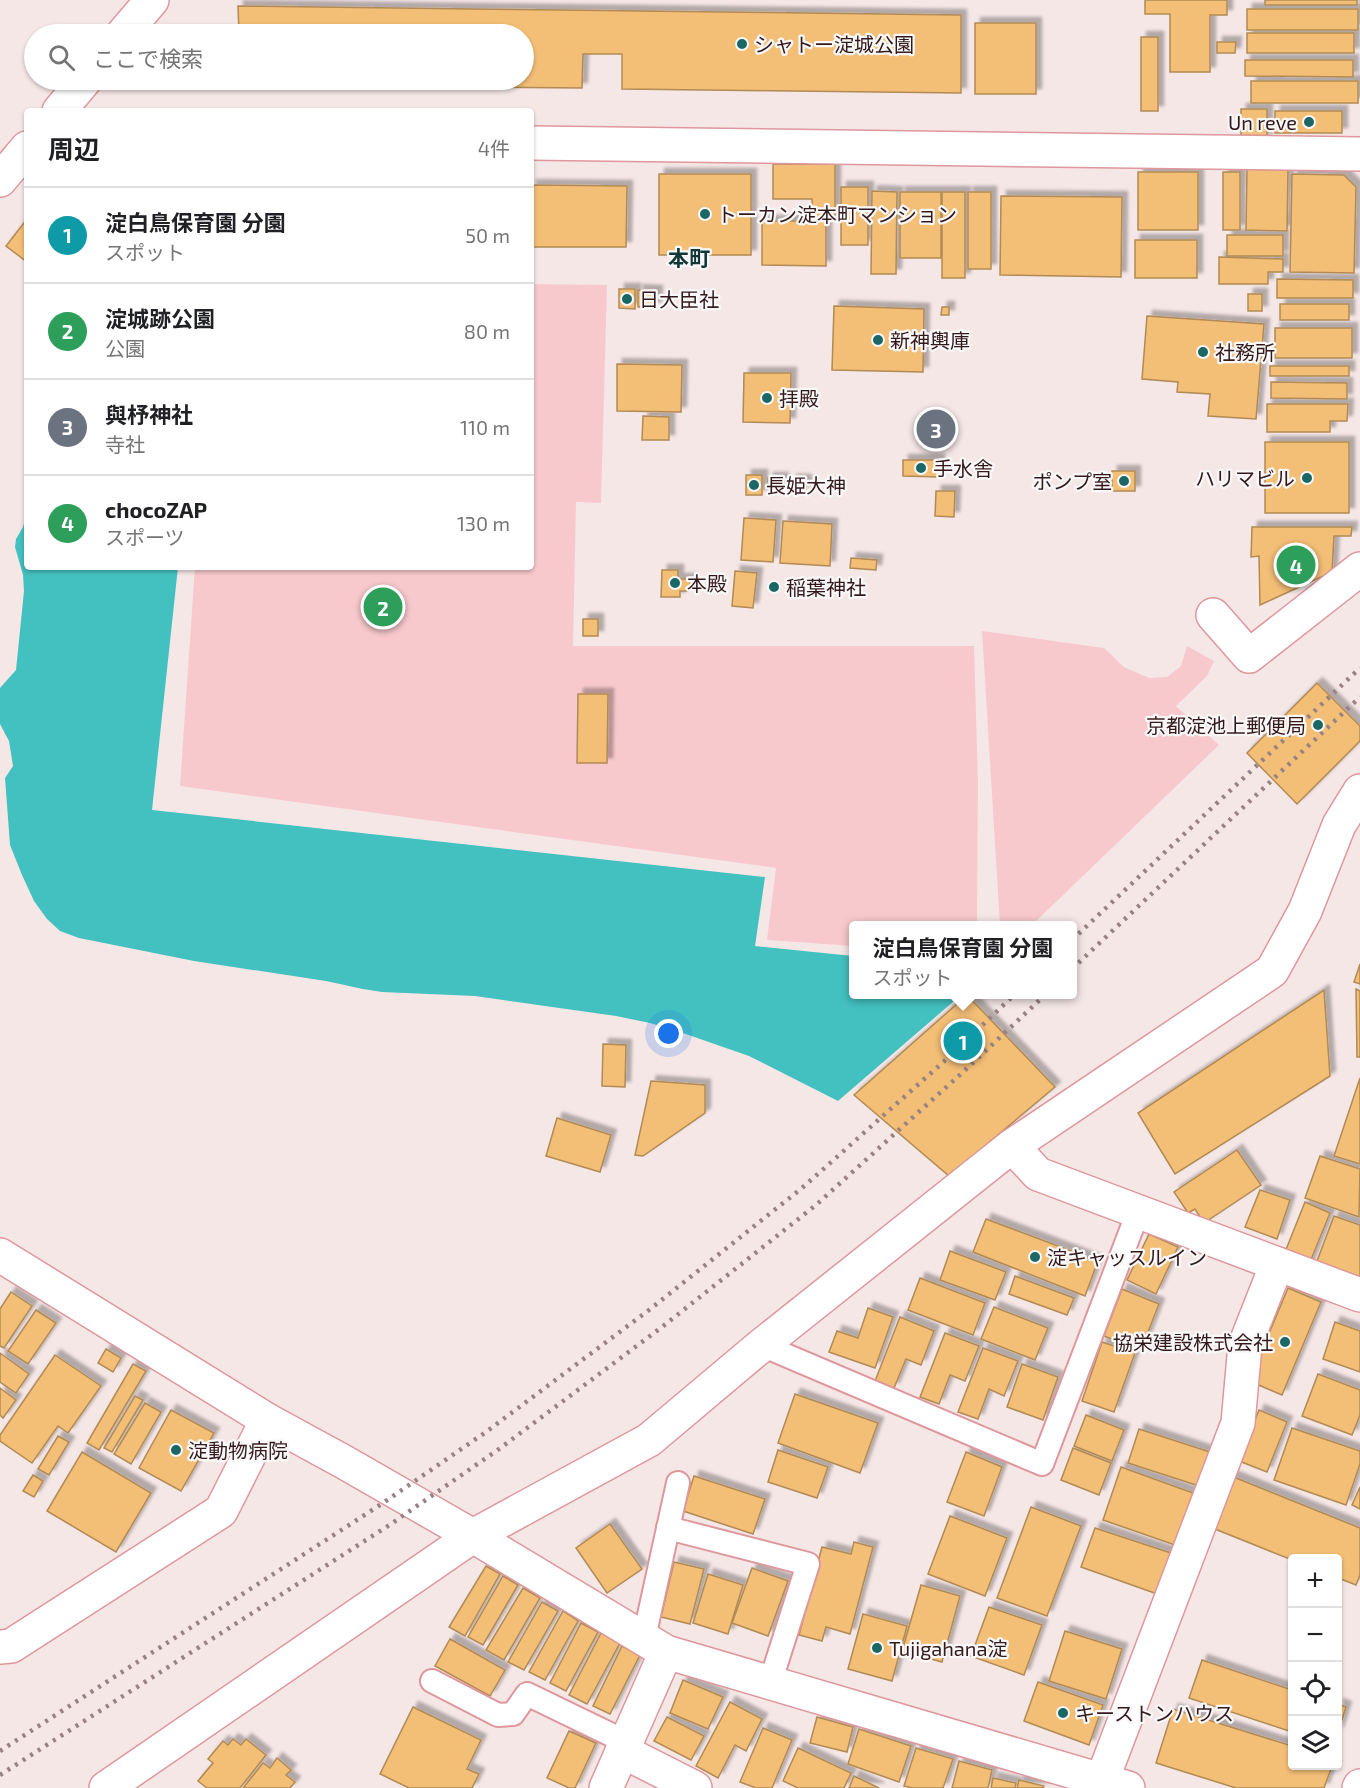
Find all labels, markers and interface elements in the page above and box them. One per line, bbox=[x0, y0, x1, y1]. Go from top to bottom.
search box bbox=[24, 24, 534, 90]
place label: シャトー淀城公園 bbox=[754, 32, 914, 56]
marker: シャトー淀城公園 bbox=[735, 37, 749, 51]
icon: search bbox=[45, 41, 78, 74]
text: ここで検索 bbox=[93, 45, 203, 71]
place label: Un reve bbox=[1228, 110, 1297, 134]
marker: Un reve bbox=[1302, 115, 1316, 129]
text: 周辺 bbox=[48, 133, 100, 164]
text: 4件 bbox=[478, 136, 510, 160]
place label: トーカン淀本町マンション bbox=[717, 202, 957, 226]
marker: トーカン淀本町マンション bbox=[698, 207, 712, 221]
text: 淀白鳥保育園 分園 bbox=[105, 209, 286, 235]
text: 1 bbox=[63, 223, 72, 247]
text: 50 m bbox=[465, 223, 510, 247]
text: スポット bbox=[105, 240, 185, 264]
district label: 本町 bbox=[668, 245, 710, 270]
place label: 日大臣社 bbox=[639, 287, 719, 311]
marker: 日大臣社 bbox=[620, 292, 634, 306]
text: 淀城跡公園 bbox=[105, 305, 215, 331]
text: 2 bbox=[62, 319, 73, 343]
text: 80 m bbox=[464, 319, 510, 343]
place label: 新神輿庫 bbox=[890, 328, 970, 352]
marker: 新神輿庫 bbox=[871, 333, 885, 347]
text: 公園 bbox=[105, 336, 145, 360]
place label: 社務所 bbox=[1215, 340, 1275, 364]
marker: 社務所 bbox=[1196, 345, 1210, 359]
place label: 拝殿 bbox=[779, 386, 819, 410]
marker: 拝殿 bbox=[760, 391, 774, 405]
text: 與杼神社 bbox=[105, 401, 193, 427]
pin: 3 bbox=[916, 406, 956, 452]
text: 3 bbox=[62, 415, 73, 439]
text: 110 m bbox=[460, 415, 510, 439]
text: 寺社 bbox=[105, 432, 145, 456]
place label: 手水舎 bbox=[933, 456, 993, 480]
marker: 手水舎 bbox=[914, 461, 928, 475]
place label: ハリマビル bbox=[1195, 466, 1295, 490]
place label: ポンプ室 bbox=[1033, 469, 1112, 493]
marker: ハリマビル bbox=[1300, 471, 1314, 485]
place label: 長姫大神 bbox=[766, 473, 846, 497]
marker: ポンプ室 bbox=[1117, 474, 1131, 488]
marker: 長姫大神 bbox=[747, 478, 761, 492]
text: chocoZAP bbox=[105, 496, 207, 522]
text: 4 bbox=[61, 511, 74, 535]
text: 130 m bbox=[457, 511, 510, 535]
text: スポーツ bbox=[105, 525, 185, 549]
pin: 4 bbox=[1276, 542, 1316, 588]
place label: 本殿 bbox=[687, 571, 727, 595]
place label: 稲葉神社 bbox=[786, 575, 866, 599]
marker: 本殿 bbox=[668, 576, 682, 590]
marker: 稲葉神社 bbox=[767, 580, 781, 594]
pin: 2 bbox=[364, 584, 403, 630]
place label: 京都淀池上郵便局 bbox=[1146, 713, 1306, 737]
marker: 京都淀池上郵便局 bbox=[1311, 718, 1325, 732]
popup bbox=[849, 921, 1077, 999]
text: 淀白鳥保育園 分園 bbox=[873, 934, 1053, 960]
text: スポット bbox=[873, 965, 953, 989]
pin: 1 bbox=[944, 1018, 982, 1064]
your location bbox=[654, 1019, 683, 1048]
place label: 淀キャッスルイン bbox=[1047, 1245, 1207, 1269]
marker: 淀キャッスルイン bbox=[1028, 1250, 1042, 1264]
place label: 協栄建設株式会社 bbox=[1113, 1330, 1273, 1354]
marker: 協栄建設株式会社 bbox=[1278, 1335, 1292, 1349]
place label: 淀動物病院 bbox=[188, 1438, 288, 1462]
marker: 淀動物病院 bbox=[169, 1443, 183, 1457]
map controls bbox=[1288, 1554, 1342, 1770]
button: + bbox=[1288, 1554, 1342, 1608]
button: − bbox=[1288, 1608, 1342, 1662]
place label: Tujigahana淀 bbox=[889, 1636, 1007, 1660]
marker: Tujigahana淀 bbox=[870, 1641, 884, 1655]
button: locate bbox=[1288, 1662, 1342, 1716]
place label: キーストンハウス bbox=[1075, 1701, 1234, 1725]
marker: キーストンハウス bbox=[1056, 1706, 1070, 1720]
button: layers bbox=[1288, 1716, 1342, 1770]

